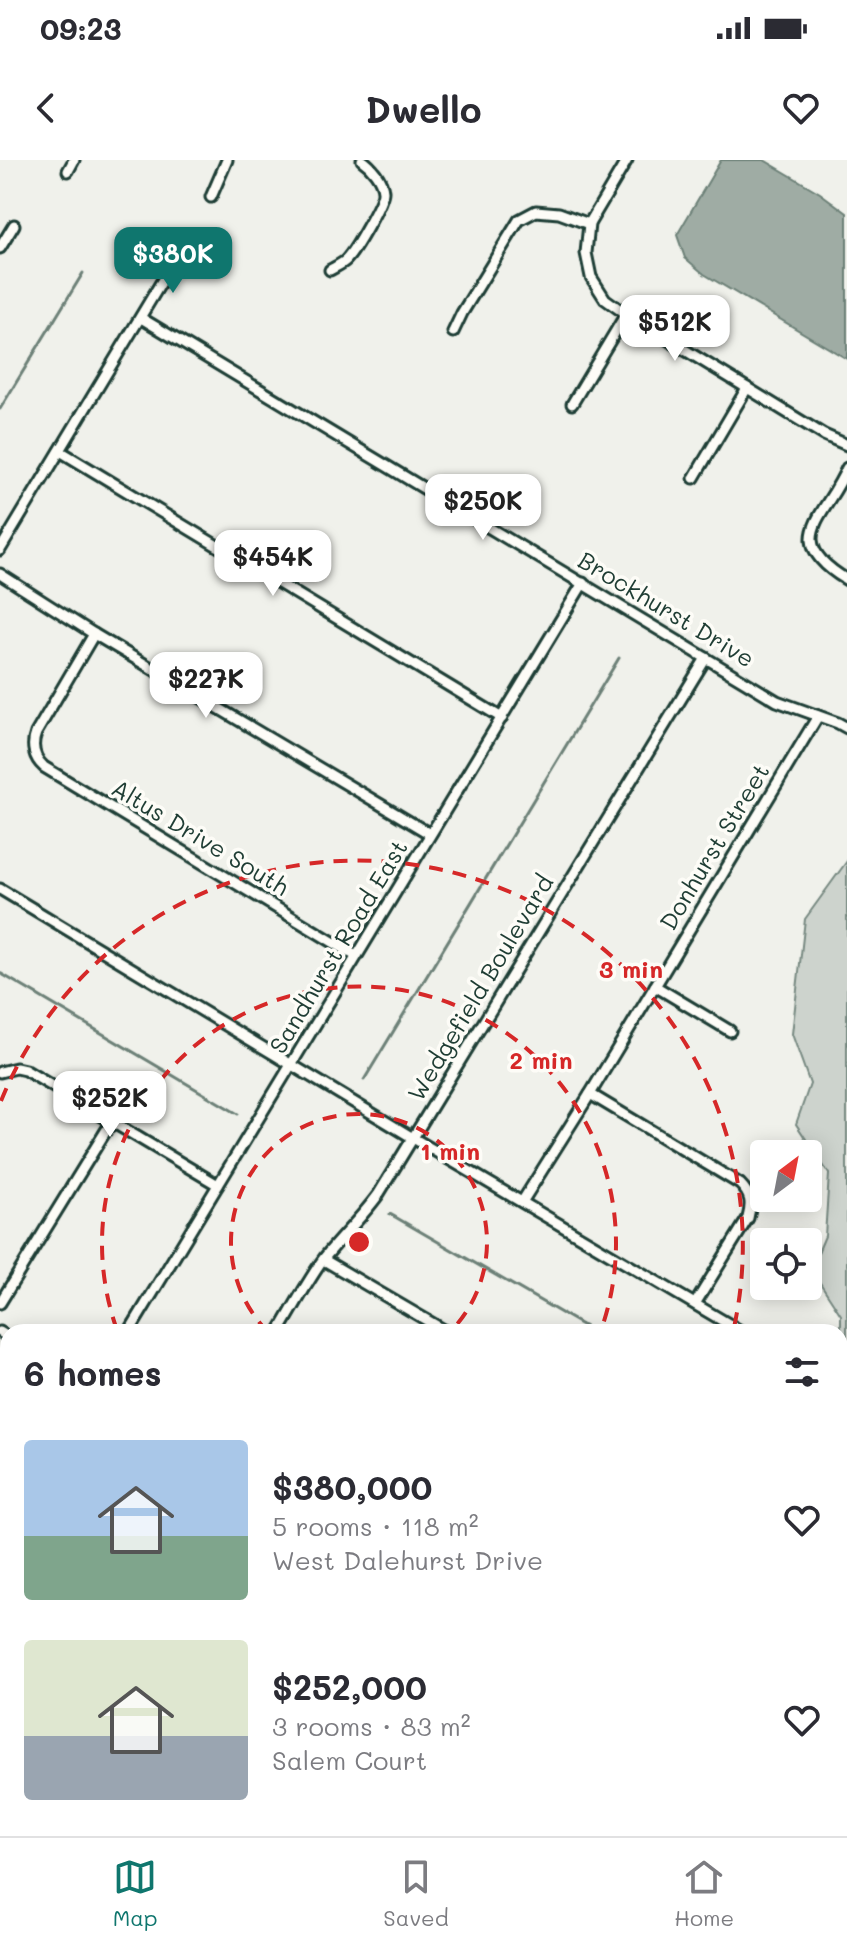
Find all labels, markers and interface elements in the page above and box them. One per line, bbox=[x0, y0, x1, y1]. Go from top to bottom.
text: 09:23 bbox=[40, 8, 122, 48]
text: Dwello bbox=[365, 85, 482, 132]
icon: back bbox=[24, 86, 68, 130]
icon: heart bbox=[779, 86, 823, 130]
pin: $380K bbox=[117, 227, 229, 295]
text: $380K bbox=[132, 236, 214, 270]
pin: $512K bbox=[619, 295, 731, 363]
text: $512K bbox=[638, 304, 712, 338]
pin: $250K bbox=[427, 474, 539, 542]
text: $250K bbox=[443, 483, 523, 517]
pin: $454K bbox=[217, 530, 329, 598]
text: $454K bbox=[232, 539, 314, 573]
street label: Brockhurst Drive bbox=[573, 544, 761, 674]
pin: $227K bbox=[150, 652, 262, 720]
text: $227K bbox=[168, 661, 244, 695]
street label: Donhurst Street bbox=[652, 757, 776, 935]
street label: Altus Drive South bbox=[106, 771, 295, 902]
street label: Sandhurst Road East bbox=[262, 834, 414, 1059]
street label: Wedgefield Boulevard bbox=[400, 868, 560, 1106]
text: 3 min bbox=[599, 953, 663, 984]
text: 2 min bbox=[510, 1044, 573, 1075]
pin: $252K bbox=[54, 1071, 166, 1139]
text: $252K bbox=[71, 1080, 149, 1114]
text: 1 min bbox=[420, 1135, 480, 1166]
north arrow bbox=[750, 1140, 822, 1212]
map controls bbox=[750, 1140, 822, 1300]
centre of rings bbox=[345, 1228, 373, 1256]
button: locate bbox=[750, 1228, 822, 1300]
text: 6 homes bbox=[24, 1350, 162, 1395]
icon: filters bbox=[780, 1350, 824, 1394]
text: $380,000 bbox=[272, 1464, 432, 1509]
icon: home bbox=[88, 1472, 184, 1568]
icon: heart bbox=[780, 1498, 824, 1542]
text: 5 rooms · 118 m² bbox=[272, 1509, 479, 1543]
text: West Dalehurst Drive bbox=[272, 1543, 543, 1577]
text: $252,000 bbox=[272, 1664, 427, 1709]
icon: home bbox=[88, 1672, 184, 1768]
icon: heart bbox=[780, 1698, 824, 1742]
text: 3 rooms · 83 m² bbox=[272, 1709, 471, 1743]
text: Salem Court bbox=[272, 1743, 427, 1777]
tab: Map bbox=[113, 1855, 158, 1932]
tab: Saved bbox=[383, 1855, 449, 1932]
tab: Home bbox=[674, 1855, 734, 1932]

